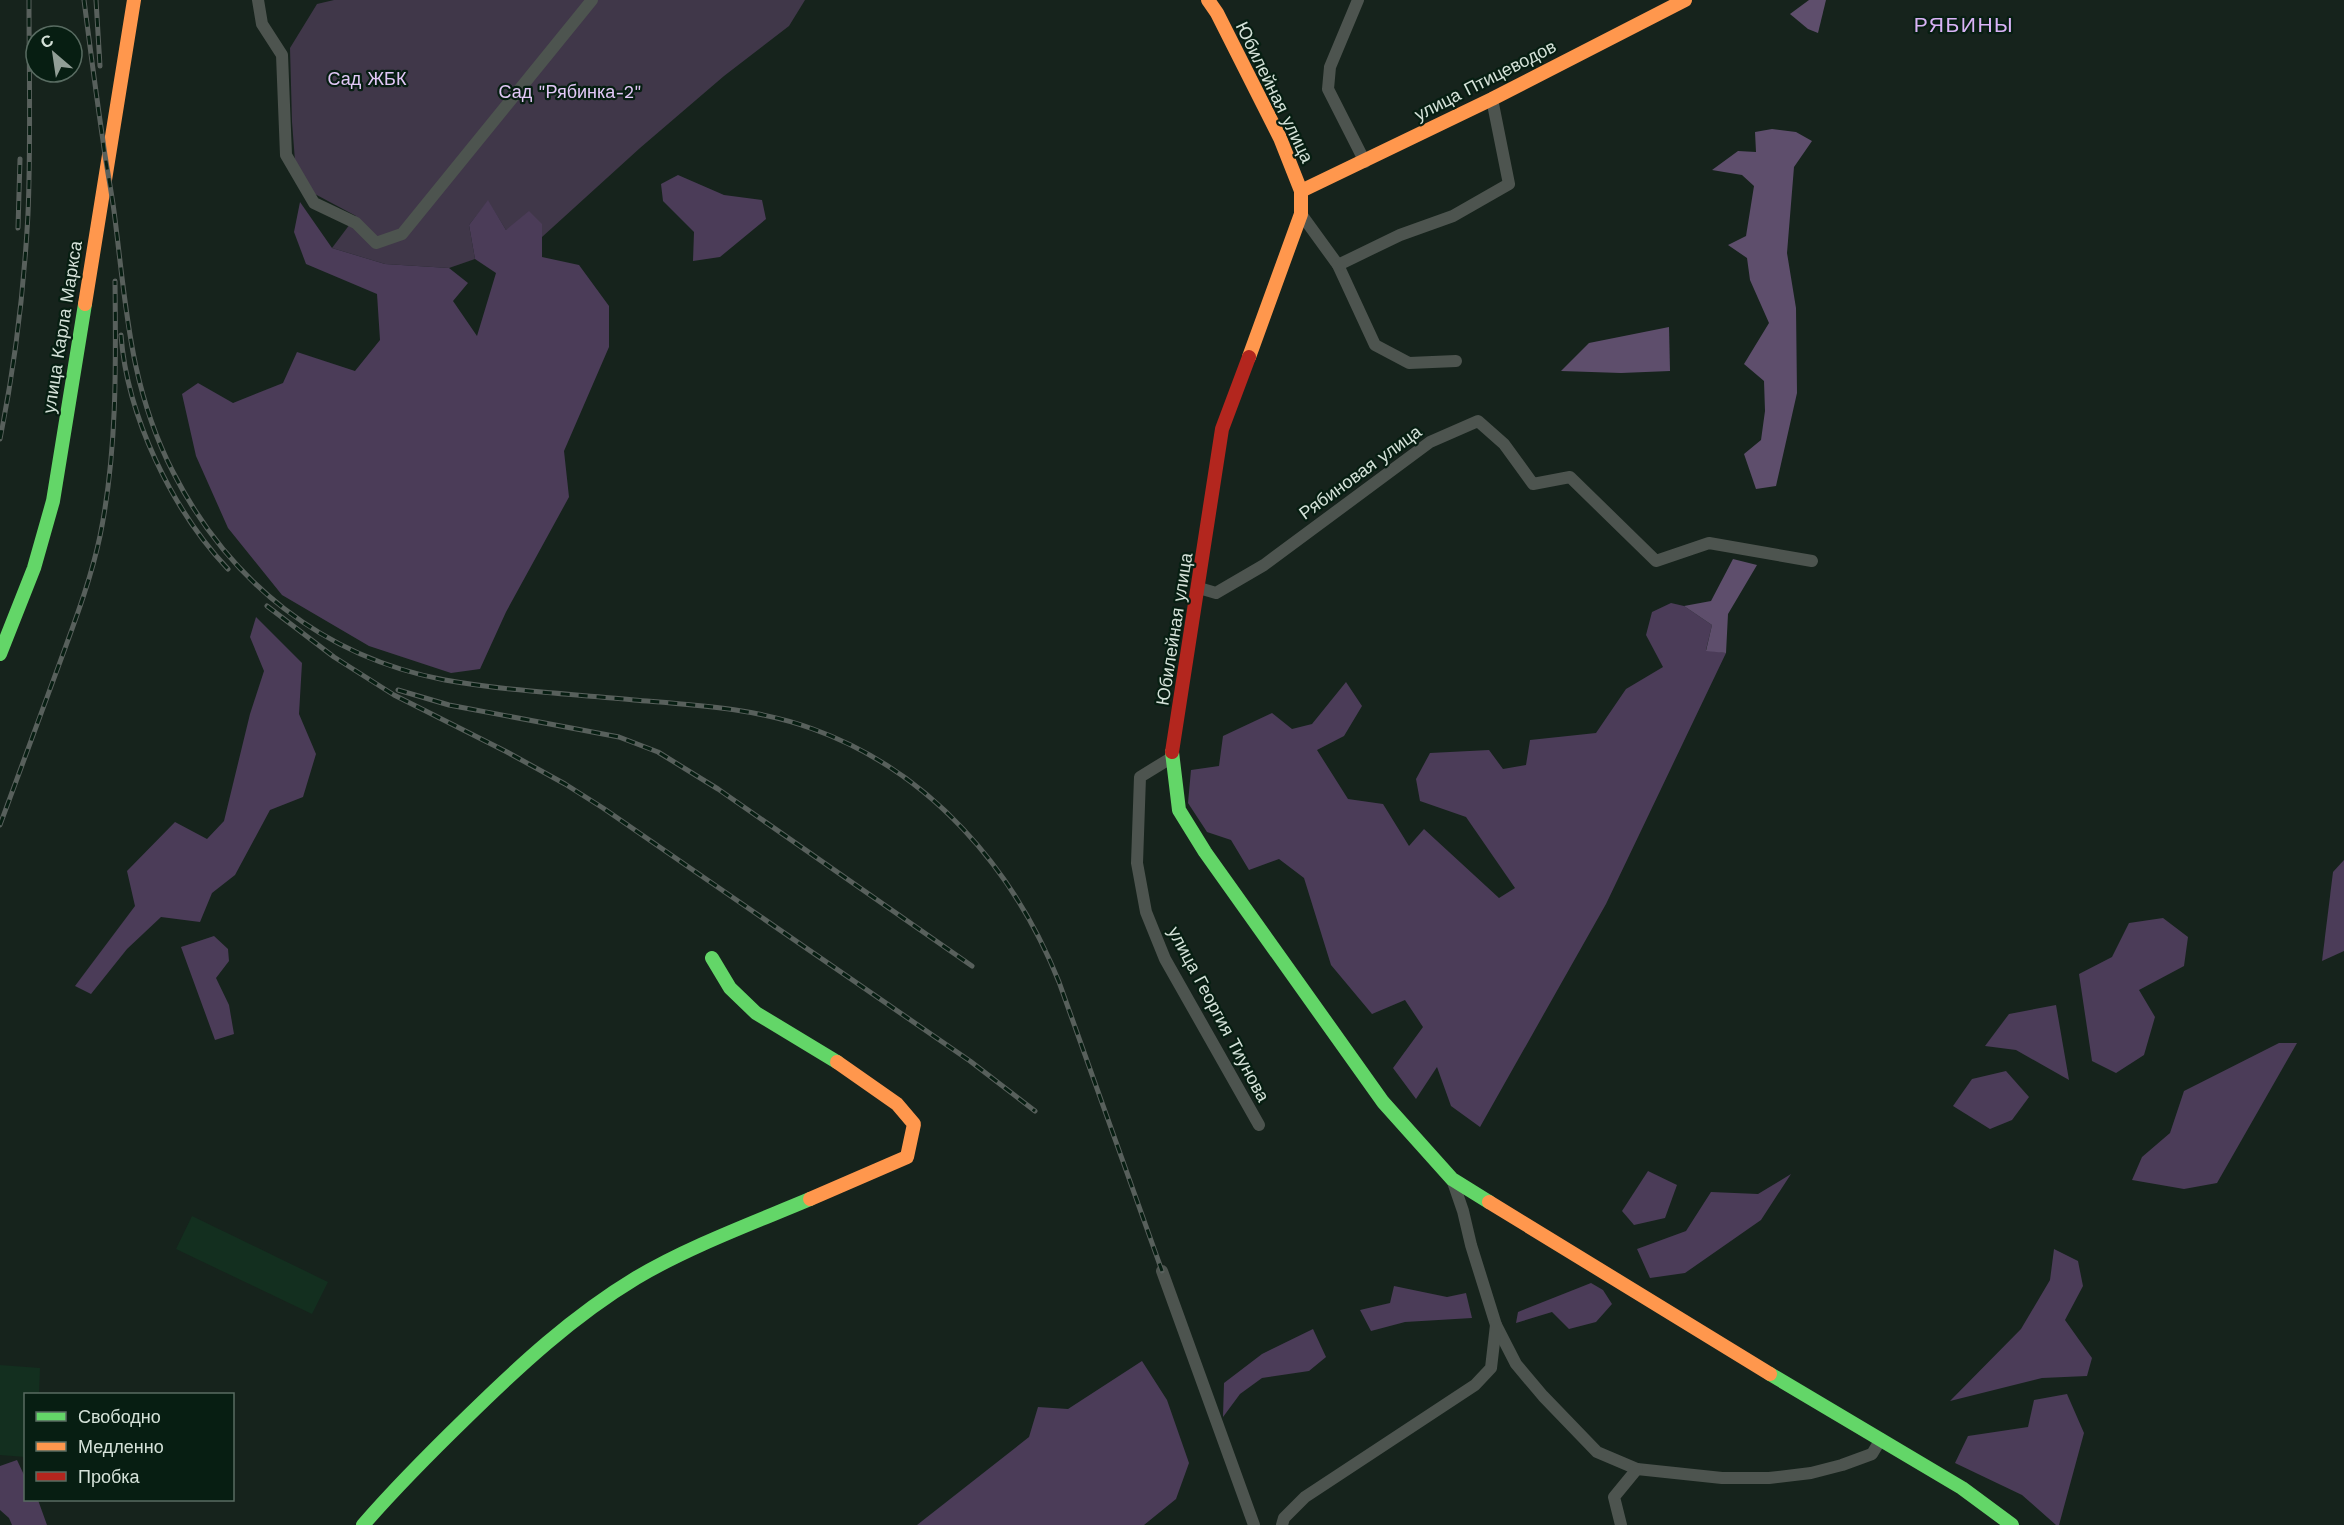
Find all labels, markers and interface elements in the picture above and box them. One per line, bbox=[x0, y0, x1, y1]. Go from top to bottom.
district label: РЯБИНЫ bbox=[1914, 12, 2014, 37]
street label: Юбилейная улица bbox=[1232, 18, 1319, 167]
north arrow bbox=[24, 24, 84, 84]
text: С bbox=[37, 30, 57, 52]
street label: улица Птицеводов bbox=[1411, 35, 1559, 125]
park label: Сад ЖБК bbox=[328, 68, 407, 89]
park label: Сад "Рябинка-2" bbox=[498, 81, 642, 102]
street label: улица Карла Маркса bbox=[38, 238, 86, 415]
street label: Рябиновая улица bbox=[1295, 420, 1426, 523]
street label: Юбилейная улица bbox=[1152, 550, 1197, 707]
street label: улица Георгия Тиунова bbox=[1164, 923, 1275, 1106]
legend bbox=[24, 1393, 234, 1501]
text: Свободно bbox=[78, 1406, 161, 1427]
text: Медленно bbox=[78, 1436, 164, 1457]
text: Пробка bbox=[78, 1466, 141, 1487]

